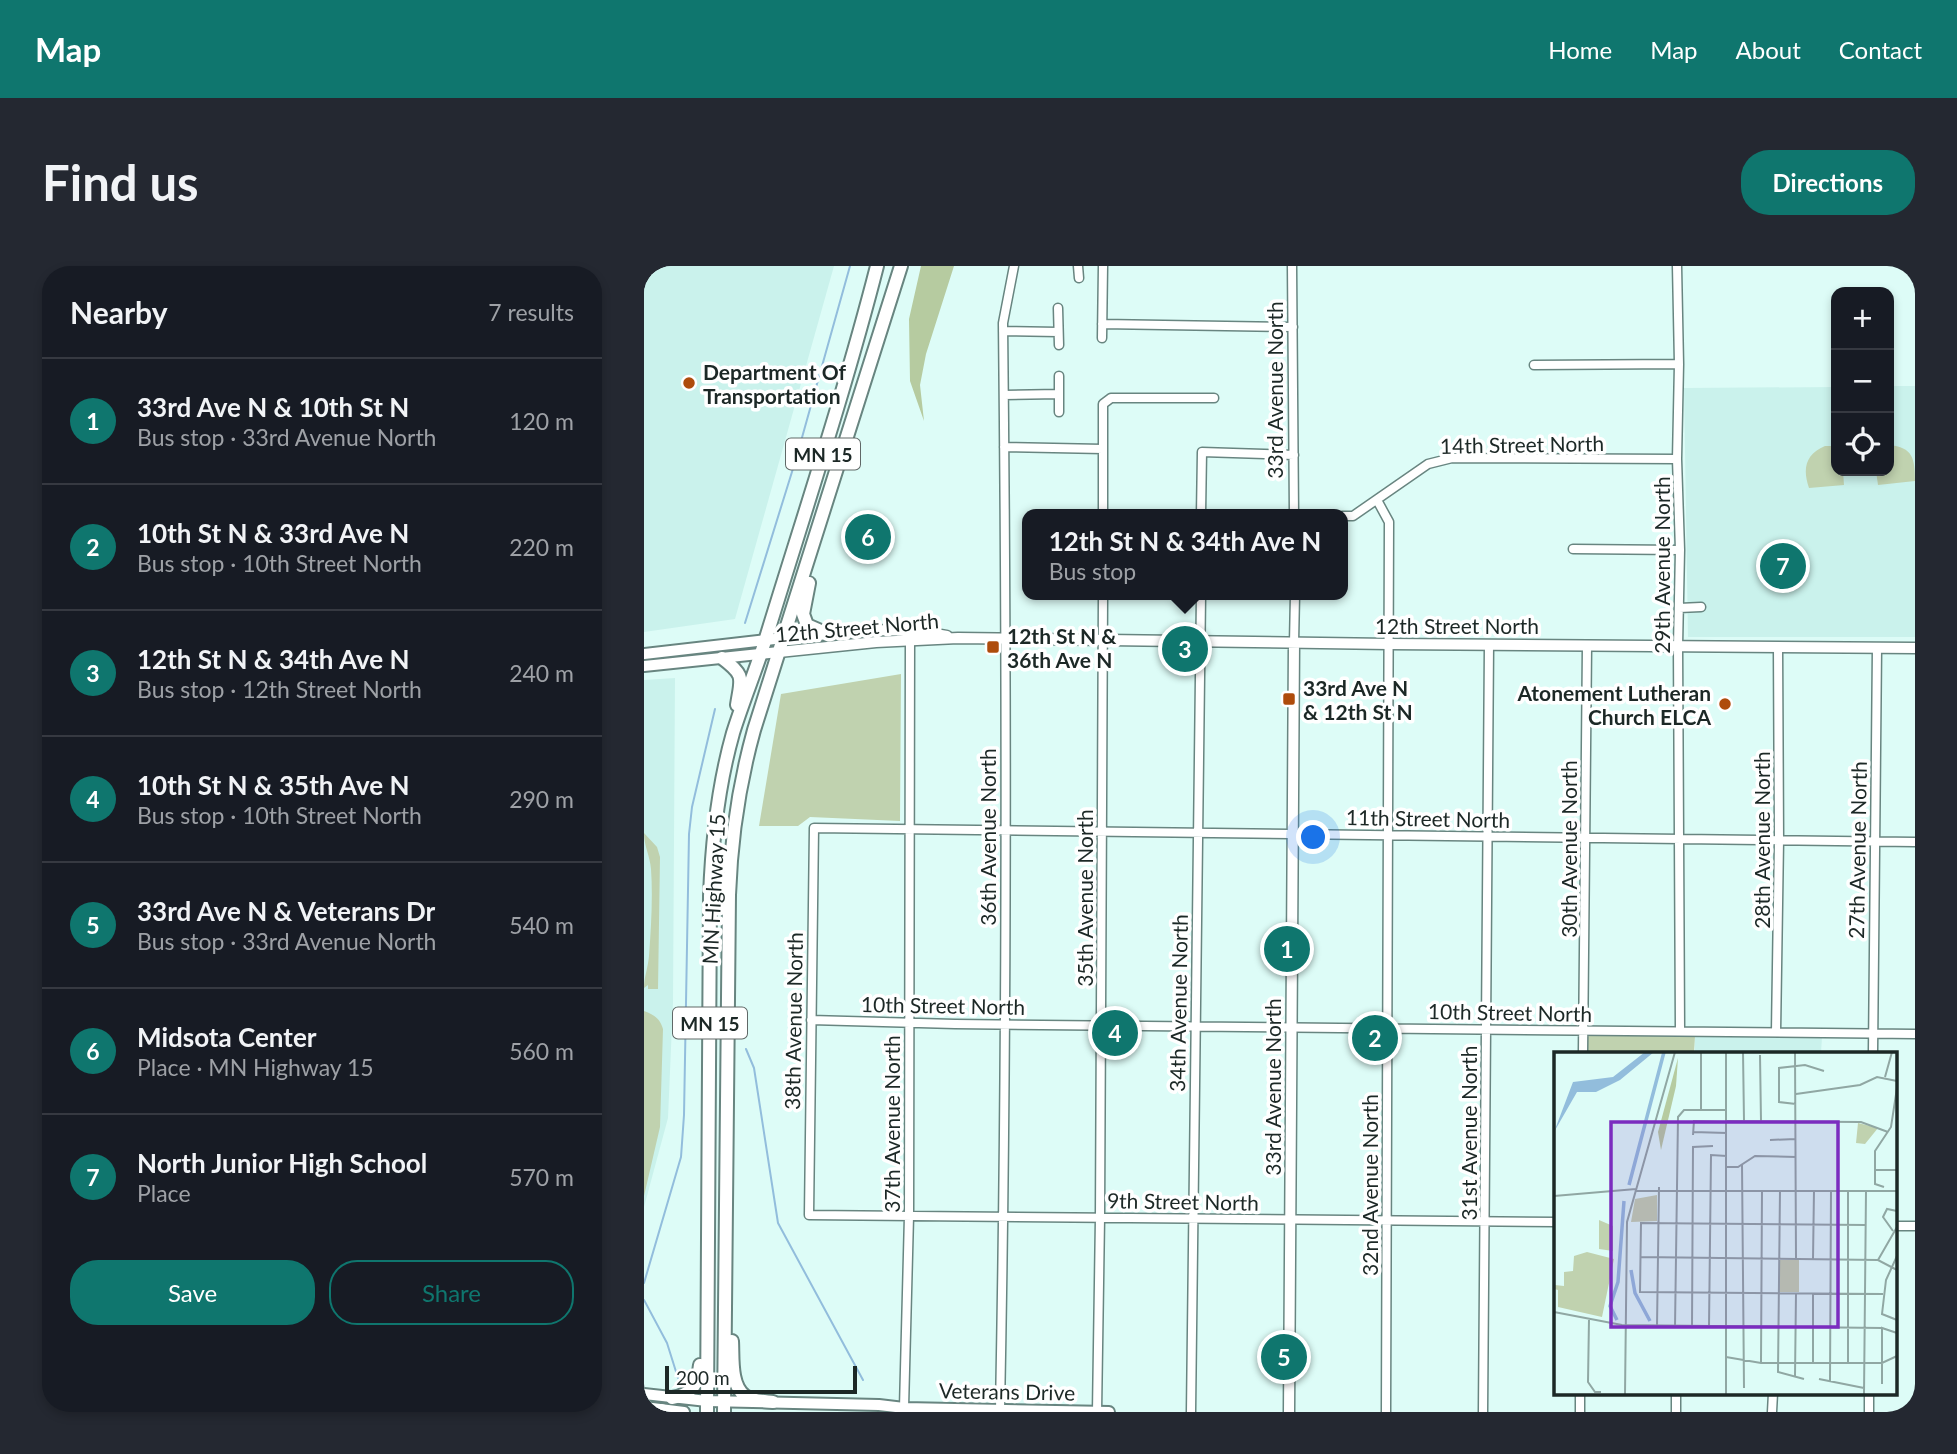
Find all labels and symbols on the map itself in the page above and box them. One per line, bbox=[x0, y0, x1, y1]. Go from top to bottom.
street label: 33rd Avenue North bbox=[1262, 301, 1287, 479]
place label: Department Of Transportation bbox=[703, 359, 847, 408]
marker: Department Of Transportation bbox=[681, 375, 697, 391]
street label: 14th Street North bbox=[1440, 430, 1604, 458]
road number: MN 15 bbox=[786, 438, 860, 470]
street label: 29th Avenue North bbox=[1649, 476, 1674, 654]
pin: 6 bbox=[845, 511, 891, 563]
pin: 7 bbox=[1760, 540, 1806, 592]
street label: 12th Street North bbox=[774, 607, 940, 647]
street label: 12th Street North bbox=[1375, 613, 1539, 638]
place label: 12th St N & 36th Ave N bbox=[1007, 623, 1117, 672]
pin: 3 bbox=[1162, 623, 1208, 675]
marker: 12th St N & 36th Ave N bbox=[985, 639, 1001, 655]
place label: 33rd Ave N & 12th St N bbox=[1303, 675, 1413, 724]
place label: Atonement Lutheran Church ELCA bbox=[1516, 680, 1711, 729]
marker: 33rd Ave N & 12th St N bbox=[1281, 691, 1297, 707]
marker: Atonement Lutheran Church ELCA bbox=[1717, 696, 1733, 712]
street label: 36th Avenue North bbox=[975, 748, 1000, 926]
street label: 28th Avenue North bbox=[1749, 751, 1774, 929]
street label: 30th Avenue North bbox=[1556, 760, 1581, 938]
street label: 27th Avenue North bbox=[1843, 761, 1871, 939]
street label: 11th Street North bbox=[1346, 804, 1510, 832]
street label: 35th Avenue North bbox=[1072, 809, 1097, 987]
street label: MN Highway 15 bbox=[697, 813, 729, 965]
your location bbox=[1296, 820, 1330, 854]
street label: 34th Avenue North bbox=[1164, 914, 1192, 1092]
pin: 1 bbox=[1264, 923, 1310, 975]
street label: 38th Avenue North bbox=[779, 932, 807, 1110]
street label: 10th Street North bbox=[861, 991, 1025, 1019]
street label: 33rd Avenue North bbox=[1260, 998, 1285, 1176]
street label: 10th Street North bbox=[1428, 998, 1592, 1026]
pin: 4 bbox=[1092, 1007, 1138, 1059]
road number: MN 15 bbox=[673, 1008, 747, 1038]
pin: 2 bbox=[1352, 1012, 1398, 1064]
street label: 37th Avenue North bbox=[879, 1035, 904, 1213]
street label: 31st Avenue North bbox=[1456, 1045, 1481, 1221]
inset map bbox=[1554, 1052, 1898, 1394]
street label: 32nd Avenue North bbox=[1357, 1094, 1382, 1276]
street label: 9th Street North bbox=[1107, 1187, 1259, 1215]
pin: 5 bbox=[1261, 1331, 1307, 1383]
scale bar bbox=[665, 1363, 858, 1395]
street label: Veterans Drive bbox=[939, 1377, 1075, 1405]

